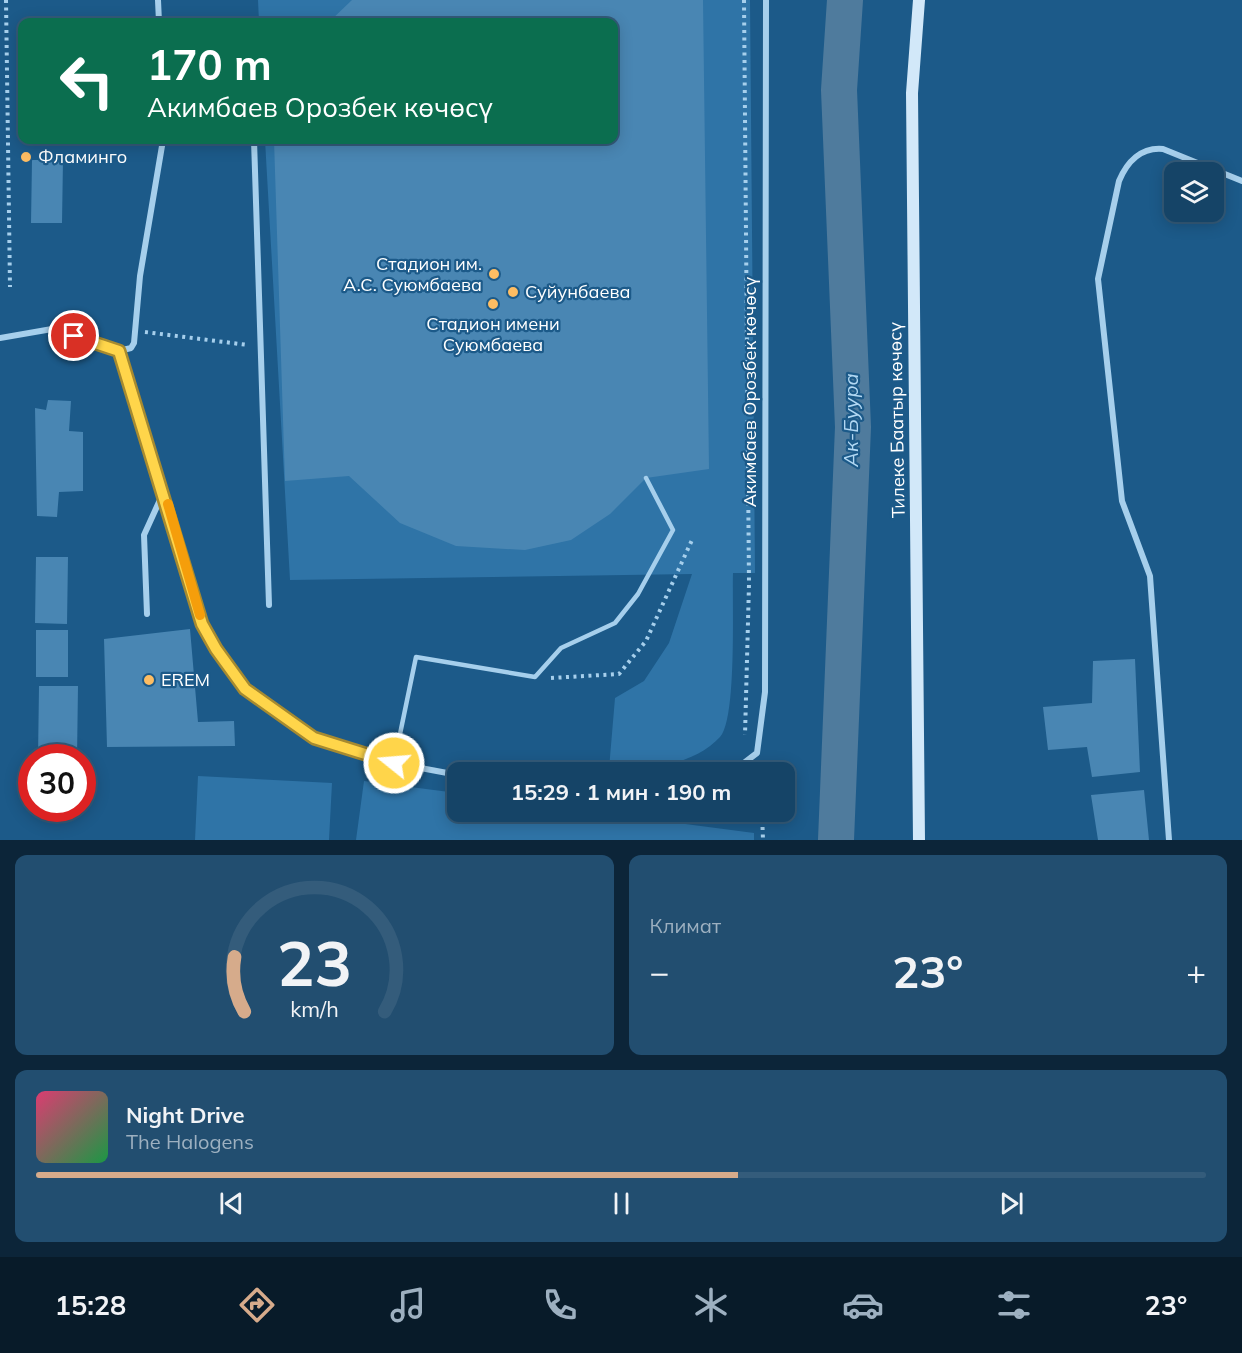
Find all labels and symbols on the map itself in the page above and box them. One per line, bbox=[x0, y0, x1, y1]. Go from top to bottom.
place label: Фламинго bbox=[38, 145, 127, 168]
marker: Фламинго bbox=[19, 150, 33, 164]
place label: Стадион им. А.С. Суюмбаева bbox=[343, 252, 482, 296]
marker: Стадион им. А.С. Суюмбаева bbox=[487, 267, 501, 281]
street label: Акимбаев Орозбек көчөсү bbox=[738, 276, 761, 507]
place label: Суйунбаева bbox=[525, 280, 630, 303]
marker: Суйунбаева bbox=[506, 285, 520, 299]
marker: Стадион имени Суюмбаева bbox=[486, 297, 500, 311]
pin bbox=[48, 310, 99, 361]
place label: Стадион имени Суюмбаева bbox=[426, 312, 560, 356]
street label: Тилеке Баатыр көчөсү bbox=[883, 321, 910, 518]
water label: Ак-Буура bbox=[838, 373, 863, 468]
place label: EREM bbox=[161, 668, 210, 691]
marker: EREM bbox=[142, 673, 156, 687]
position arrow bbox=[362, 731, 426, 795]
speed limit sign: 30 bbox=[18, 744, 96, 822]

